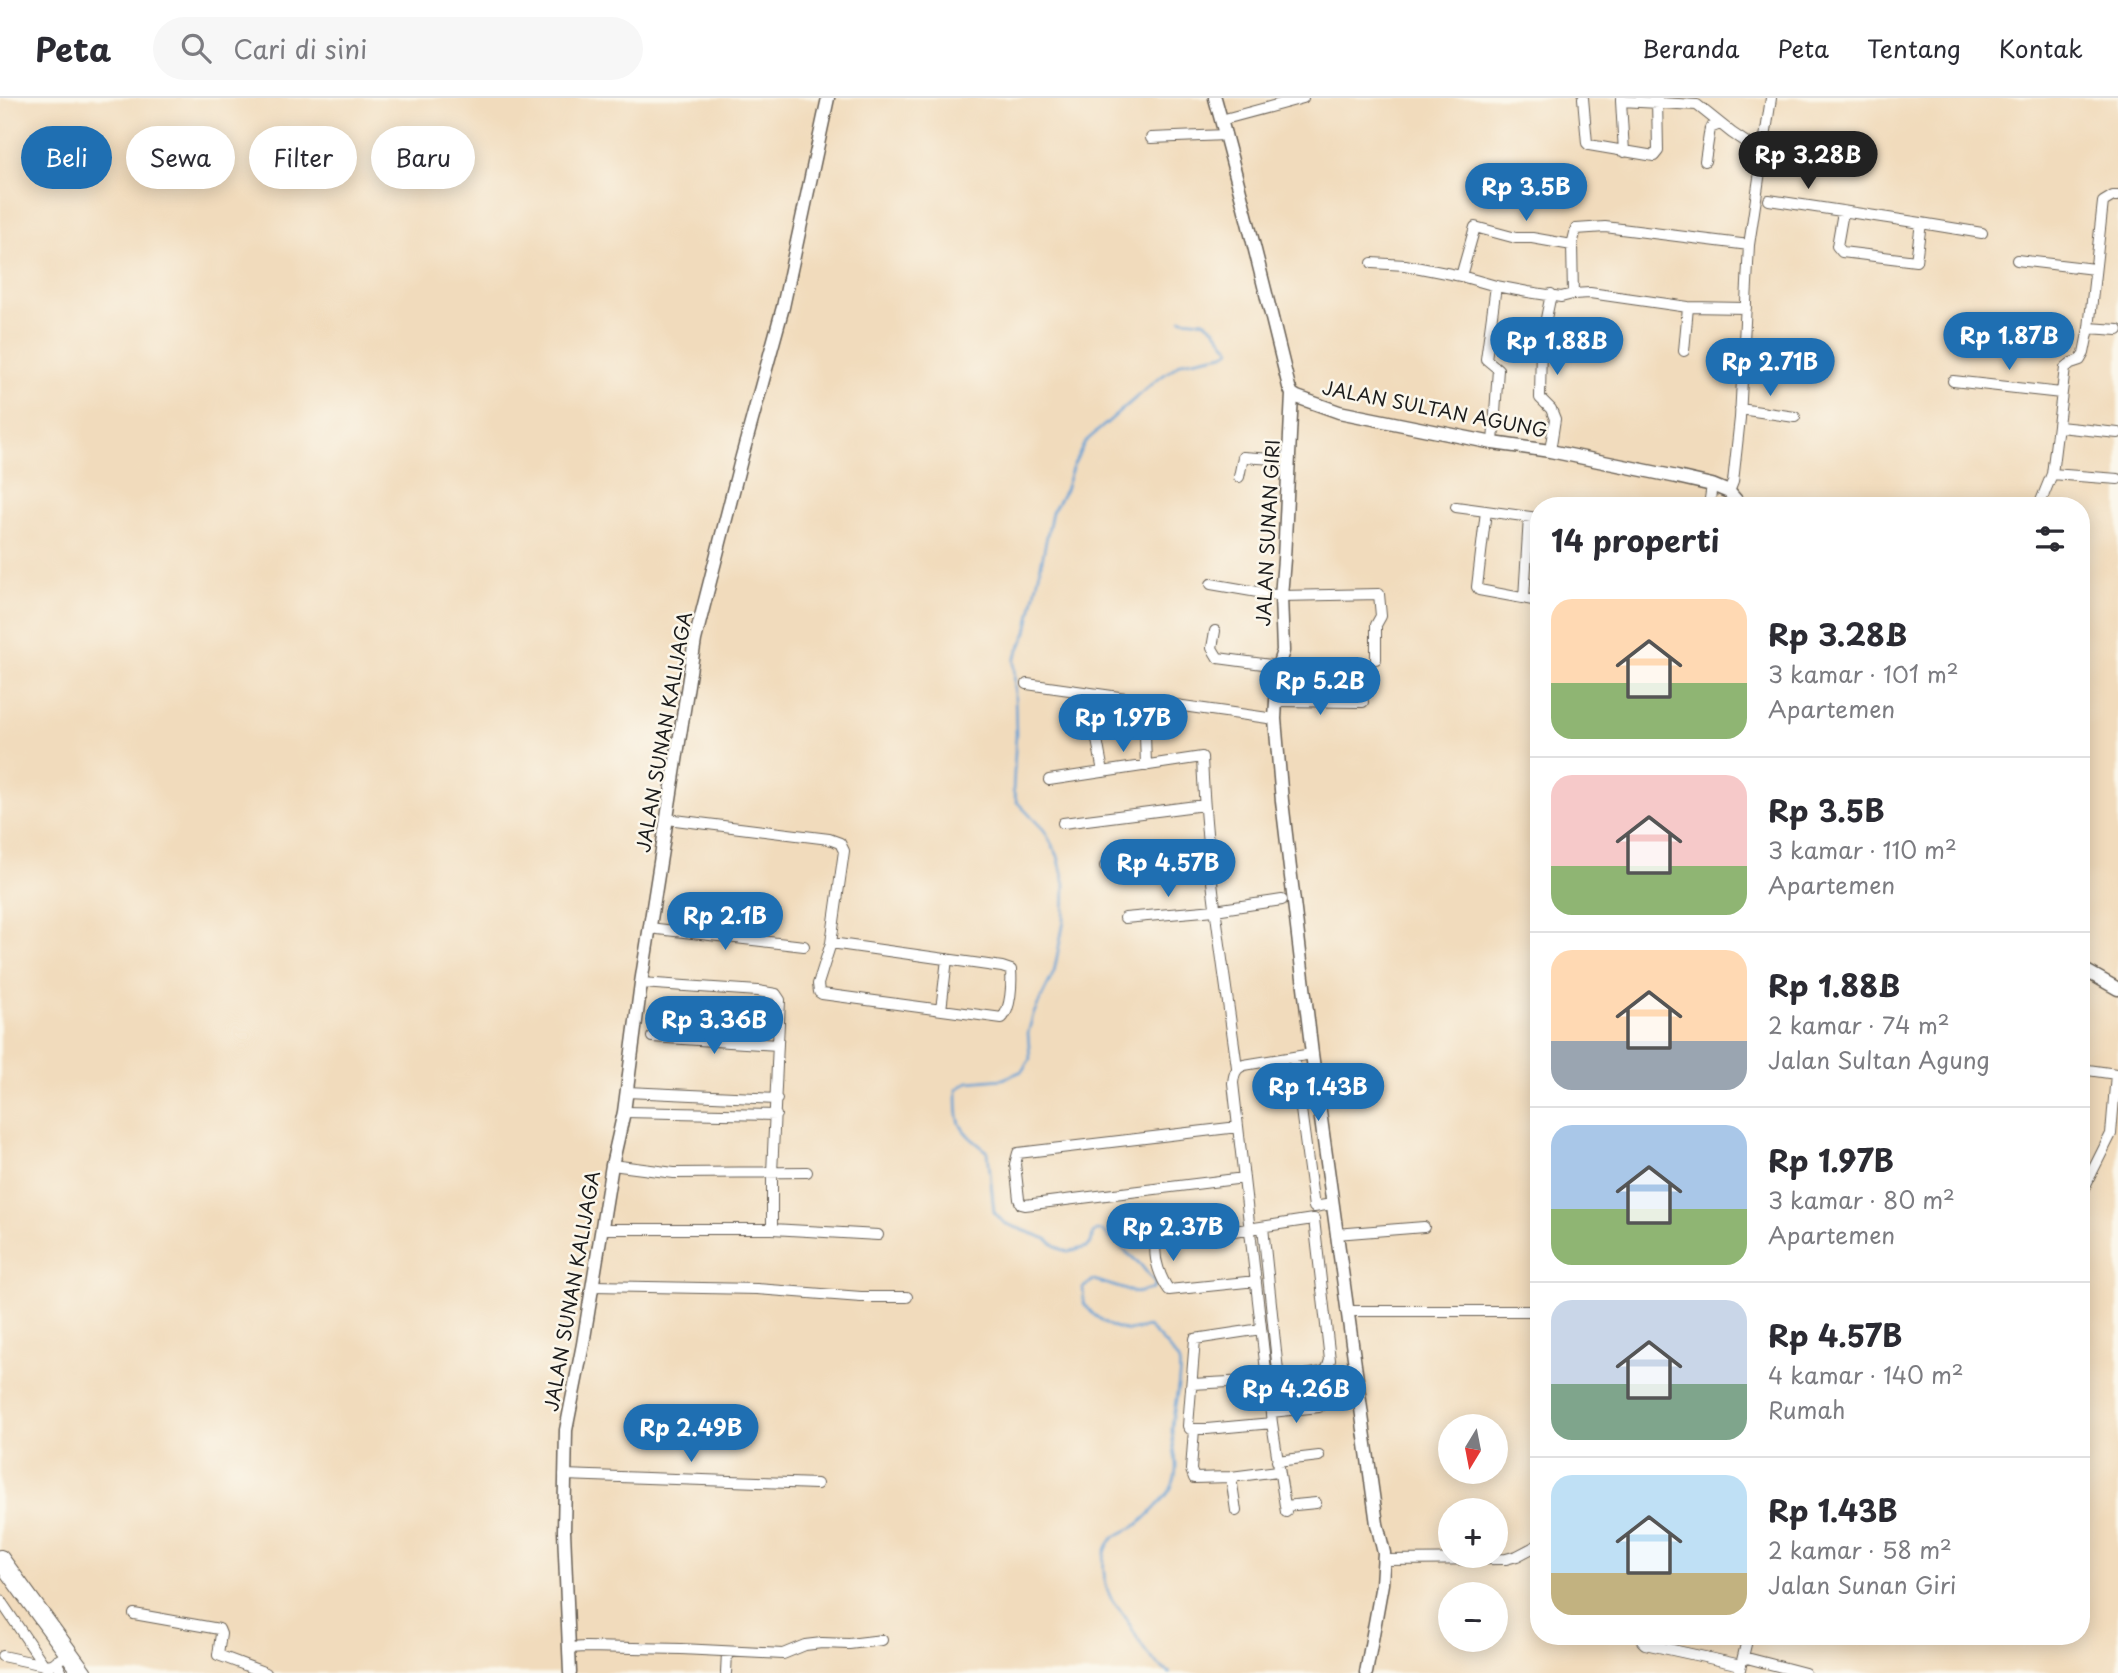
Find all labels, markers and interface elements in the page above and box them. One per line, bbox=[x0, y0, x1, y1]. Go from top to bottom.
search box bbox=[153, 17, 643, 80]
text: Peta bbox=[35, 23, 111, 73]
icon: search bbox=[177, 29, 215, 67]
text: Cari di sini bbox=[233, 29, 367, 68]
text: Beranda bbox=[1642, 30, 1739, 66]
text: Peta bbox=[1777, 30, 1829, 66]
text: Tentang bbox=[1867, 30, 1961, 66]
text: Kontak bbox=[1999, 30, 2083, 66]
chip: Beli bbox=[21, 126, 112, 189]
chip: Sewa bbox=[126, 126, 235, 189]
chip: Filter bbox=[249, 126, 357, 189]
chip: Baru bbox=[371, 126, 475, 189]
pin: Rp 3.28B bbox=[1736, 132, 1880, 191]
text: Rp 3.28B bbox=[1755, 136, 1861, 171]
pin: Rp 3.5B bbox=[1461, 164, 1591, 223]
text: Rp 3.5B bbox=[1481, 168, 1571, 203]
pin: Rp 1.87B bbox=[1937, 313, 2081, 372]
pin: Rp 1.88B bbox=[1485, 317, 1629, 377]
text: Rp 1.87B bbox=[1959, 317, 2059, 352]
text: Rp 1.88B bbox=[1506, 322, 1608, 357]
pin: Rp 2.71B bbox=[1698, 338, 1842, 398]
text: Rp 2.71B bbox=[1722, 343, 1818, 378]
street label: JALAN SULTAN AGUNG bbox=[1320, 372, 1550, 444]
street label: JALAN SUNAN GIRI bbox=[1248, 439, 1286, 627]
text: 14 properti bbox=[1551, 517, 1719, 562]
icon: filters bbox=[2031, 520, 2069, 558]
street label: JALAN SUNAN KALIJAGA bbox=[628, 609, 698, 855]
text: Rp 3.28B bbox=[1768, 611, 1907, 656]
icon: home bbox=[1607, 627, 1691, 711]
text: 3 kamar · 101 m² bbox=[1768, 656, 1959, 691]
pin: Rp 5.2B bbox=[1255, 658, 1385, 717]
text: Rp 5.2B bbox=[1275, 662, 1365, 697]
text: Apartemen bbox=[1768, 691, 1895, 726]
pin: Rp 1.97B bbox=[1051, 694, 1195, 754]
text: Rp 1.97B bbox=[1075, 699, 1171, 734]
text: Rp 3.5B bbox=[1768, 787, 1885, 832]
icon: home bbox=[1607, 803, 1691, 887]
text: 3 kamar · 110 m² bbox=[1768, 832, 1957, 867]
pin: Rp 4.57B bbox=[1096, 840, 1240, 899]
text: Rp 4.57B bbox=[1116, 844, 1220, 879]
text: Apartemen bbox=[1768, 867, 1895, 902]
pin: Rp 2.1B bbox=[660, 892, 790, 952]
text: Rp 2.1B bbox=[683, 897, 767, 932]
text: Rp 1.88B bbox=[1768, 962, 1900, 1007]
icon: home bbox=[1607, 978, 1691, 1062]
pin: Rp 3.36B bbox=[642, 996, 786, 1056]
text: Rp 3.36B bbox=[661, 1001, 767, 1036]
text: 2 kamar · 74 m² bbox=[1768, 1007, 1950, 1042]
text: Jalan Sultan Agung bbox=[1768, 1042, 1990, 1077]
pin: Rp 1.43B bbox=[1246, 1063, 1390, 1123]
text: Rp 1.43B bbox=[1268, 1068, 1368, 1103]
text: Rp 1.97B bbox=[1768, 1137, 1894, 1182]
icon: home bbox=[1607, 1153, 1691, 1237]
street label: JALAN SUNAN KALIJAGA bbox=[536, 1168, 606, 1414]
text: 3 kamar · 80 m² bbox=[1768, 1182, 1955, 1217]
pin: Rp 2.37B bbox=[1101, 1204, 1245, 1263]
text: Rp 2.37B bbox=[1122, 1208, 1224, 1243]
text: Apartemen bbox=[1768, 1217, 1895, 1252]
text: Rp 4.57B bbox=[1768, 1312, 1903, 1357]
icon: home bbox=[1607, 1328, 1691, 1412]
text: 4 kamar · 140 m² bbox=[1768, 1357, 1964, 1392]
pin: Rp 4.26B bbox=[1224, 1366, 1368, 1425]
text: Rp 4.26B bbox=[1242, 1370, 1350, 1405]
text: Rumah bbox=[1768, 1392, 1845, 1427]
pin: Rp 2.49B bbox=[619, 1404, 763, 1464]
text: Rp 2.49B bbox=[639, 1409, 743, 1444]
north arrow bbox=[1438, 1414, 1508, 1484]
map controls bbox=[1438, 1414, 1508, 1652]
text: Rp 1.43B bbox=[1768, 1487, 1898, 1532]
button: + bbox=[1438, 1498, 1508, 1568]
icon: home bbox=[1607, 1503, 1691, 1587]
text: 2 kamar · 58 m² bbox=[1768, 1532, 1952, 1567]
text: Jalan Sunan Giri bbox=[1768, 1567, 1956, 1602]
button: − bbox=[1438, 1582, 1508, 1652]

